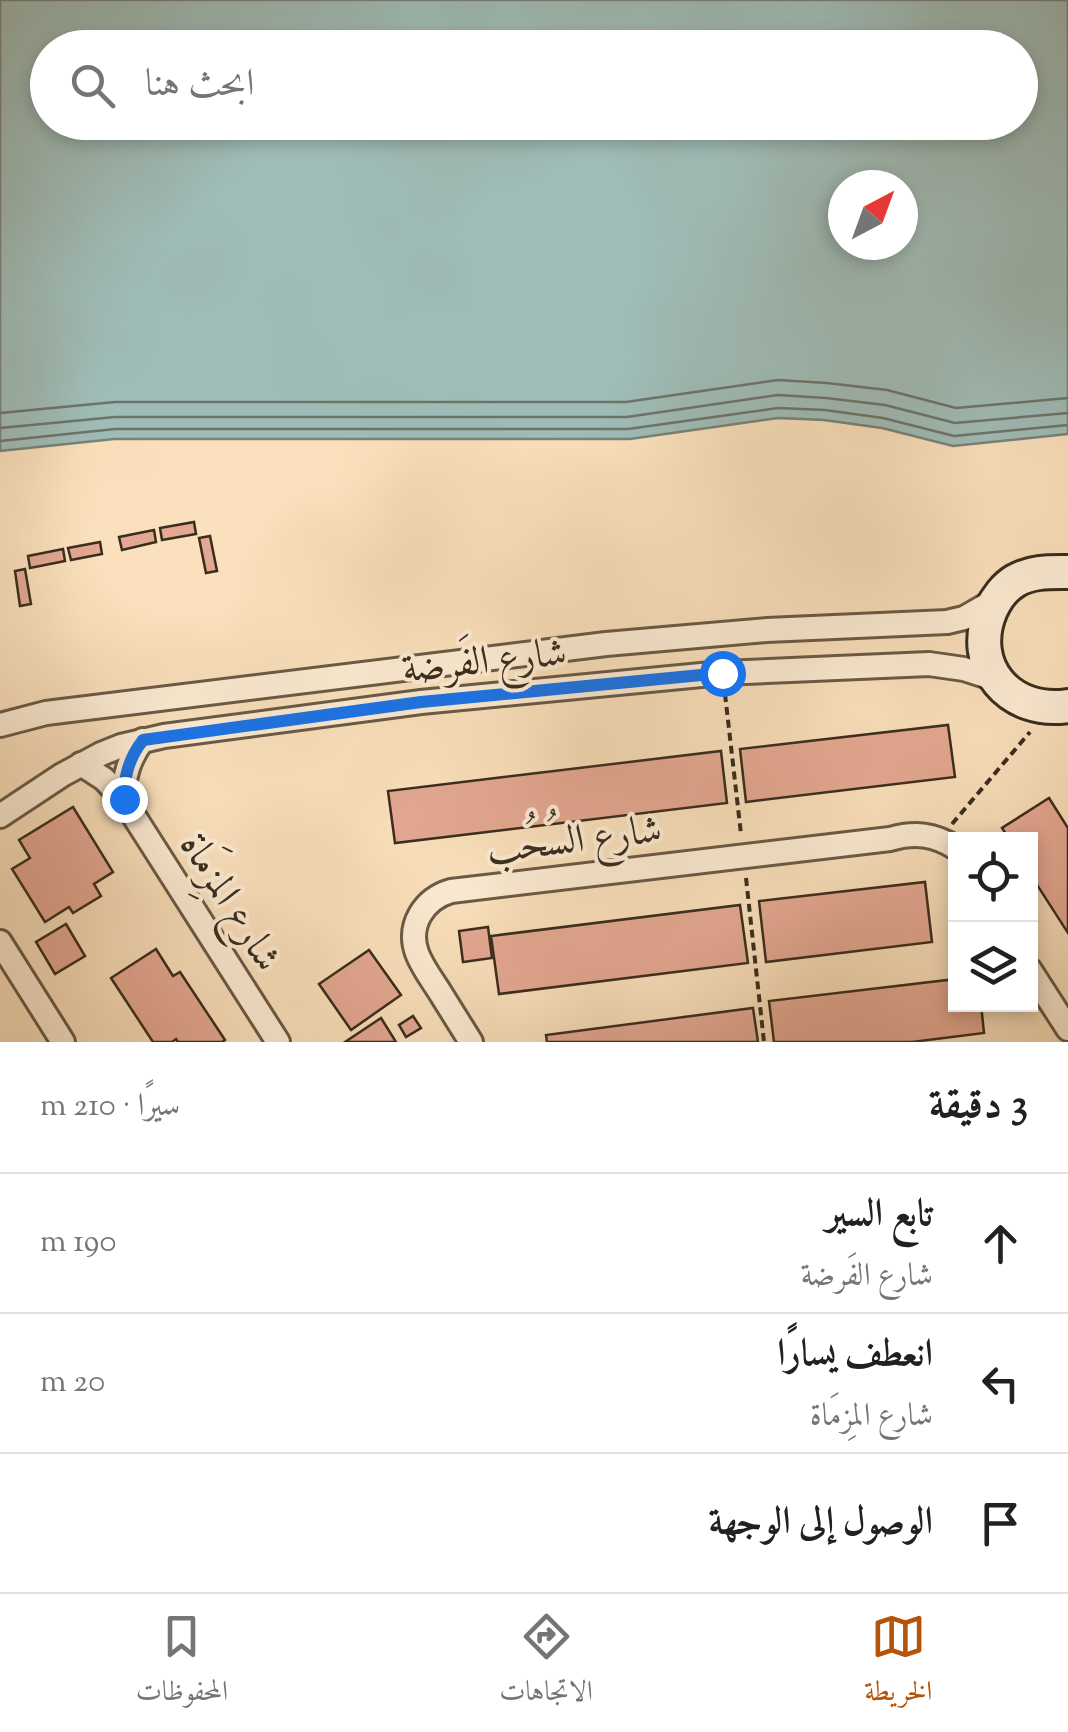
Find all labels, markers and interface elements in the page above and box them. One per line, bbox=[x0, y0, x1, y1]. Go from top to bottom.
search box bbox=[30, 30, 1038, 140]
icon: search bbox=[65, 58, 120, 113]
text: ابحث هنا bbox=[145, 59, 254, 113]
north arrow bbox=[828, 170, 918, 260]
street label: شارع الفَرضة bbox=[399, 623, 570, 701]
route start bbox=[700, 651, 746, 697]
route end bbox=[102, 777, 148, 823]
street label: شارع السُحُب bbox=[483, 796, 666, 882]
street label: شارع المِزمَاة bbox=[162, 821, 297, 984]
map controls bbox=[948, 832, 1038, 1012]
button: locate bbox=[948, 832, 1038, 922]
button: layers bbox=[948, 922, 1038, 1012]
text: 3 دقيقة bbox=[929, 1077, 1028, 1137]
text: سيرًا · 210 m bbox=[40, 1084, 180, 1130]
text: تابع السير bbox=[826, 1189, 933, 1243]
icon: ahead bbox=[973, 1216, 1028, 1271]
text: 190 m bbox=[40, 1220, 116, 1266]
text: شارع الفَرضة bbox=[801, 1254, 933, 1300]
text: انعطف يسارًا bbox=[777, 1329, 933, 1383]
icon: left bbox=[973, 1356, 1028, 1411]
text: 20 m bbox=[40, 1360, 105, 1406]
text: شارع المِزمَاة bbox=[810, 1394, 933, 1440]
icon: arrive bbox=[973, 1496, 1028, 1551]
text: الوصول إلى الوجهة bbox=[709, 1497, 933, 1551]
tab: المحفوظات bbox=[136, 1609, 228, 1718]
tab: الاتجاهات bbox=[499, 1609, 593, 1718]
tab: الخريطة bbox=[864, 1609, 932, 1718]

